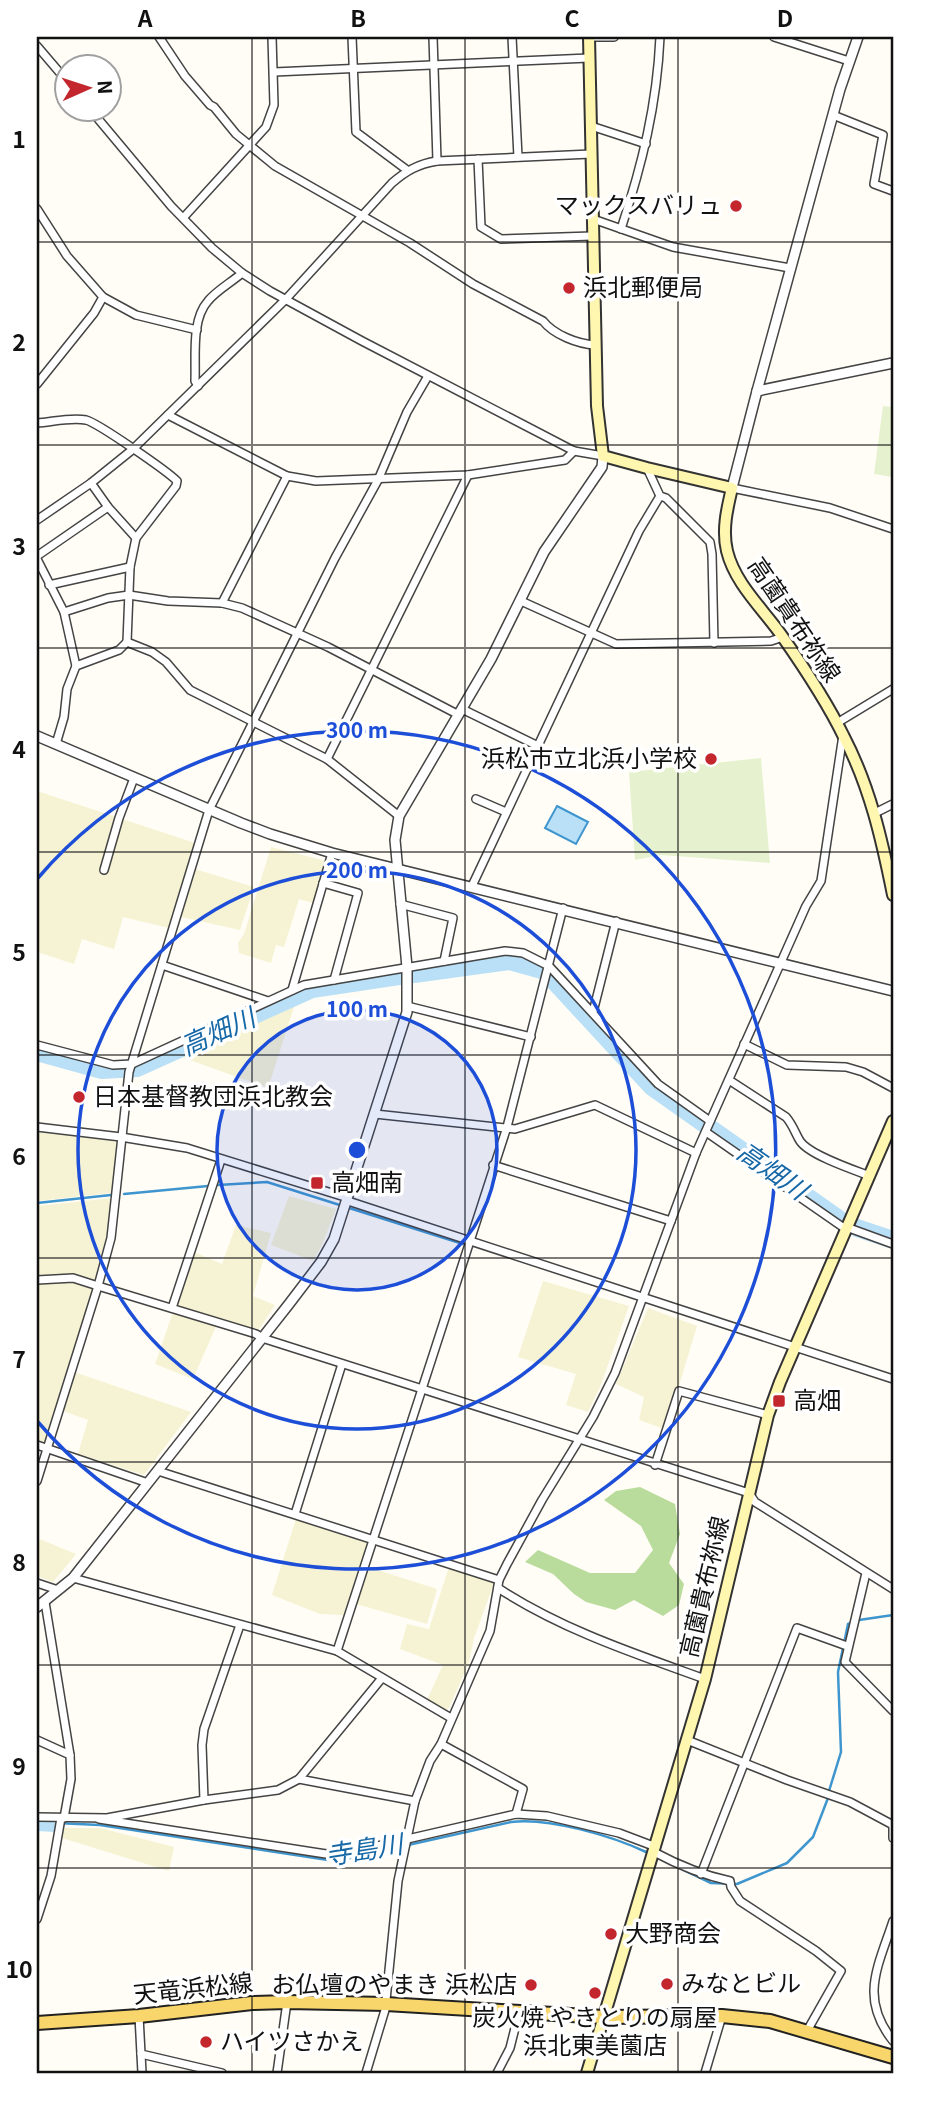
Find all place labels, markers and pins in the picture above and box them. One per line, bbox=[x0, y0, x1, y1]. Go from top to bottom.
place label: マックスバリュ bbox=[555, 186, 722, 221]
marker: マックスバリュ bbox=[728, 198, 744, 214]
place label: 浜北郵便局 bbox=[583, 268, 703, 303]
marker: 浜北郵便局 bbox=[561, 280, 577, 296]
place label: 浜松市立北浜小学校 bbox=[481, 739, 697, 774]
marker: 浜松市立北浜小学校 bbox=[703, 751, 719, 767]
place label: 日本基督教団浜北教会 bbox=[93, 1077, 333, 1112]
marker: 日本基督教団浜北教会 bbox=[71, 1089, 87, 1105]
centre of rings bbox=[345, 1138, 369, 1162]
place label: 高畑南 bbox=[331, 1163, 403, 1198]
marker: 高畑南 bbox=[309, 1175, 325, 1191]
place label: 高畑 bbox=[793, 1381, 841, 1416]
marker: 高畑 bbox=[771, 1393, 787, 1409]
place label: 大野商会 bbox=[625, 1914, 721, 1949]
marker: 大野商会 bbox=[603, 1926, 619, 1942]
place label: みなとビル bbox=[681, 1964, 801, 1999]
place label: お仏壇のやまき 浜松店 bbox=[272, 1965, 517, 2000]
marker: みなとビル bbox=[659, 1976, 675, 1992]
marker: お仏壇のやまき 浜松店 bbox=[523, 1977, 539, 1993]
marker: 炭火焼 やきとりの扇屋 浜北東美薗店 bbox=[587, 1985, 603, 2001]
place label: 炭火焼 やきとりの扇屋 浜北東美薗店 bbox=[472, 1998, 718, 2061]
place label: ハイツさかえ bbox=[220, 2022, 364, 2057]
marker: ハイツさかえ bbox=[198, 2034, 214, 2050]

